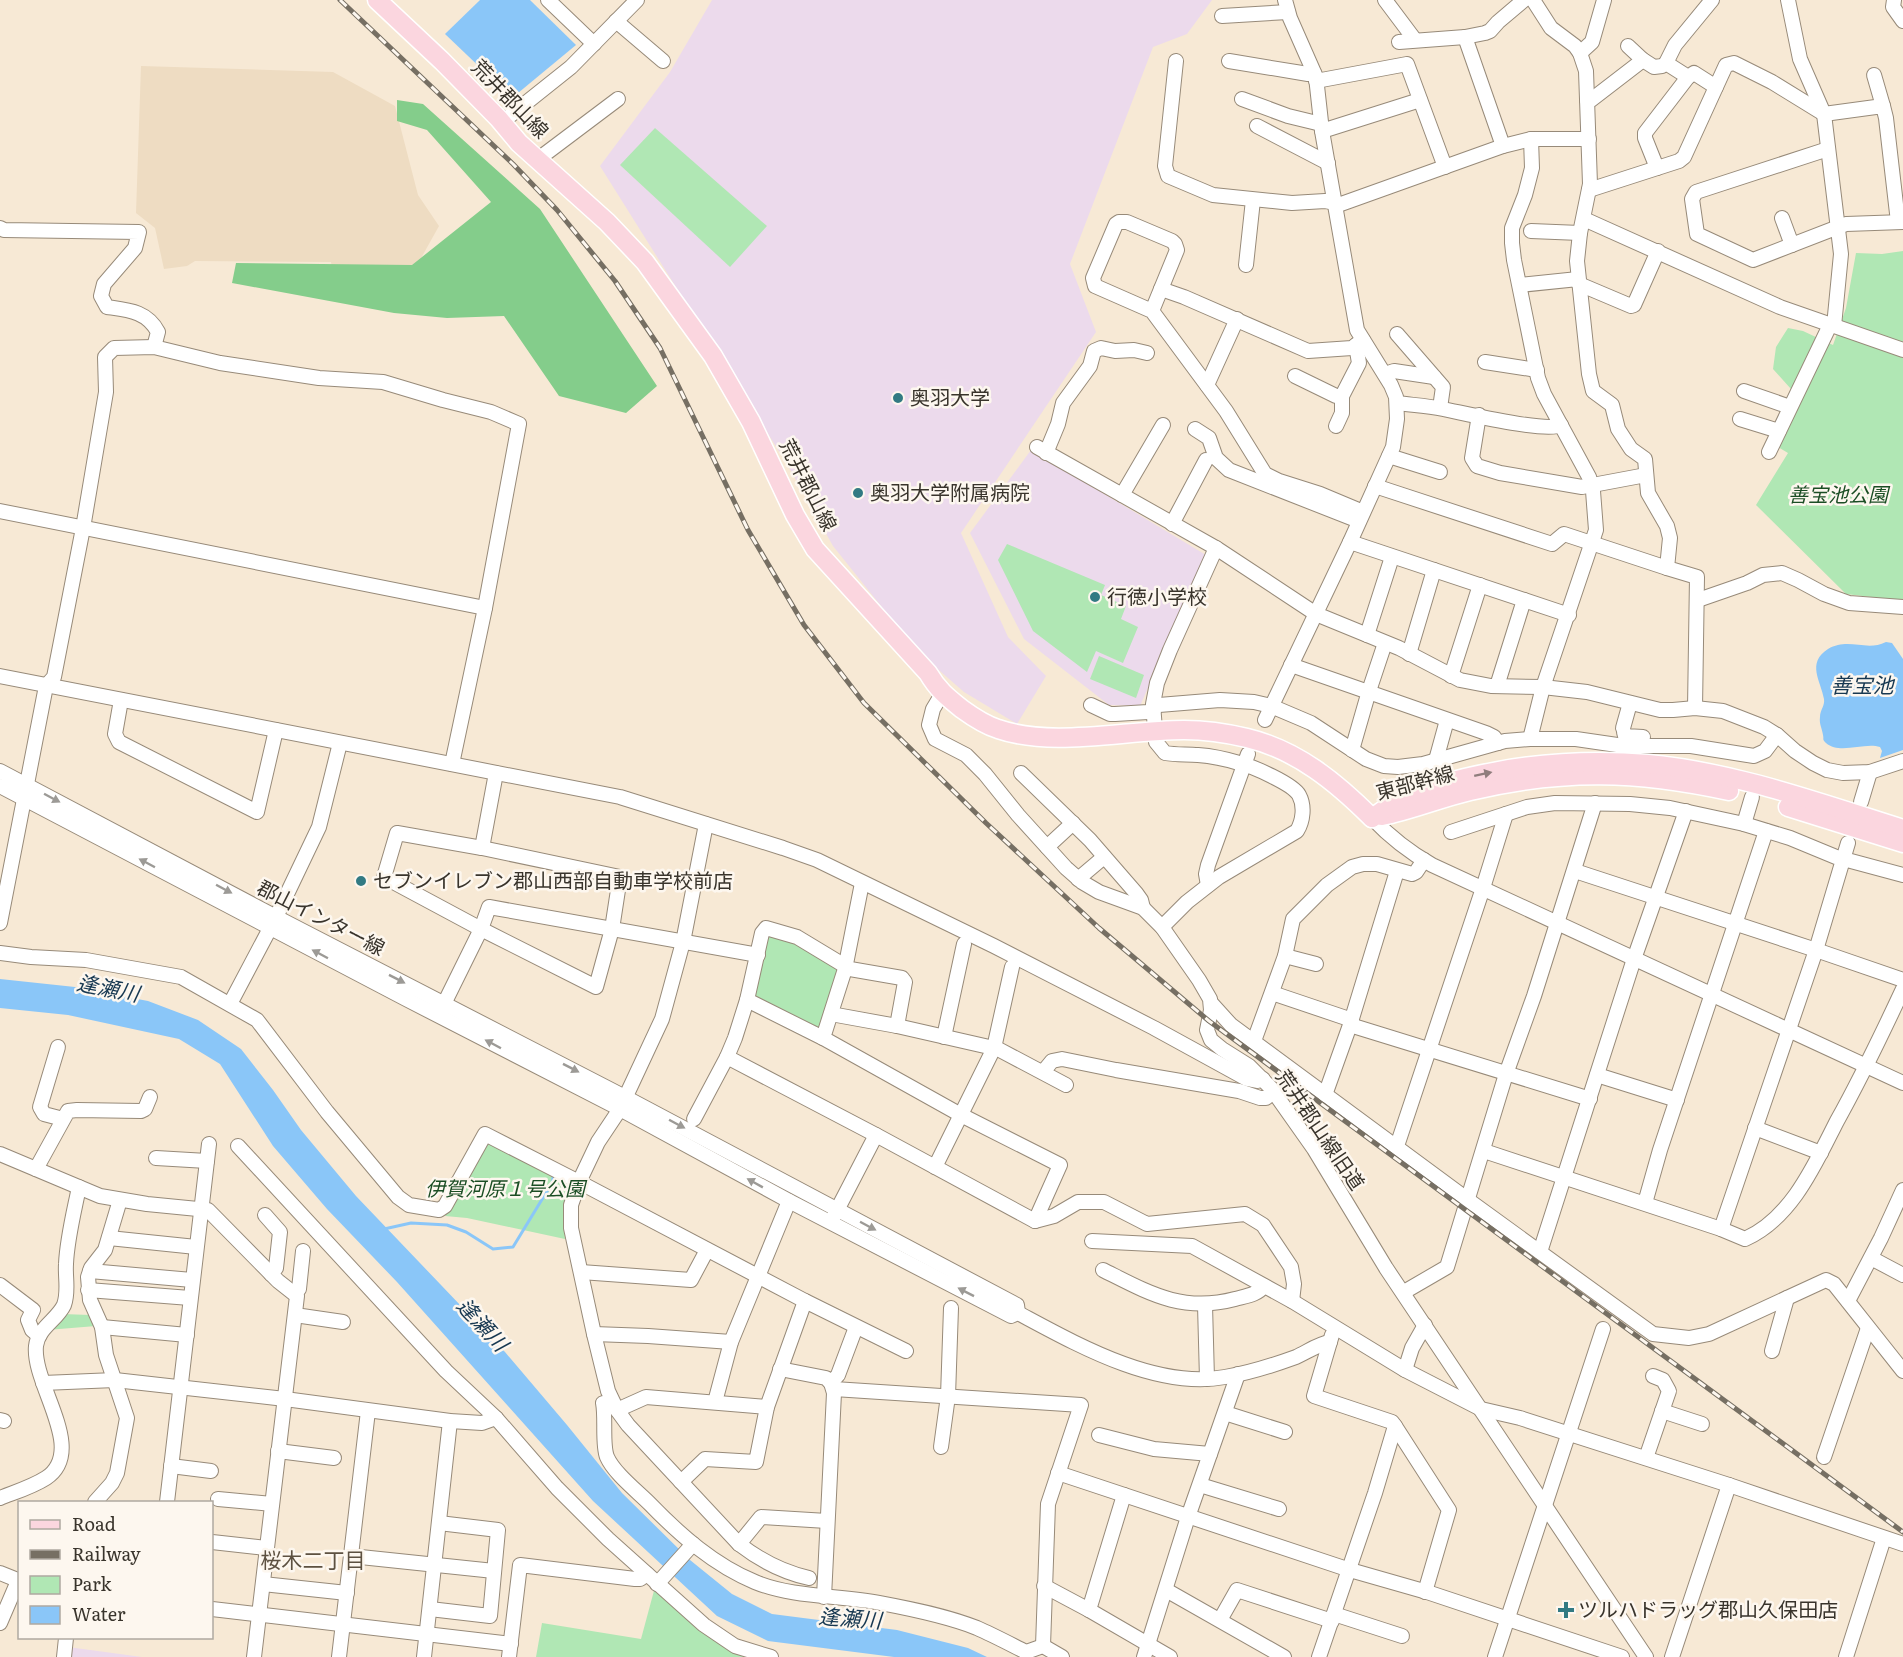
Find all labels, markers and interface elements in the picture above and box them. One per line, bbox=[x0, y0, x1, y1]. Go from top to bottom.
street label: 荒井郡山線 bbox=[466, 51, 557, 144]
place label: 奥羽大学 bbox=[910, 381, 990, 411]
marker: 奥羽大学 bbox=[891, 391, 905, 405]
street label: 荒井郡山線 bbox=[774, 433, 846, 535]
place label: 奥羽大学附属病院 bbox=[870, 476, 1030, 506]
park label: 善宝池公園 bbox=[1788, 478, 1891, 508]
marker: 奥羽大学附属病院 bbox=[851, 486, 865, 500]
place label: 行徳小学校 bbox=[1107, 580, 1207, 610]
marker: 行徳小学校 bbox=[1088, 590, 1102, 604]
water label: 善宝池 bbox=[1831, 668, 1895, 699]
street label: 東部幹線 bbox=[1372, 756, 1457, 806]
one-way arrow bbox=[1474, 769, 1493, 778]
one-way arrow bbox=[44, 793, 61, 803]
one-way arrow bbox=[139, 858, 156, 868]
place label: セブンイレブン郡山西部自動車学校前店 bbox=[373, 864, 733, 894]
street label: 郡山インター線 bbox=[253, 871, 391, 961]
marker: セブンイレブン郡山西部自動車学校前店 bbox=[354, 874, 368, 888]
one-way arrow bbox=[216, 884, 233, 894]
one-way arrow bbox=[311, 949, 329, 959]
water label: 逢瀬川 bbox=[75, 965, 144, 1008]
one-way arrow bbox=[389, 974, 406, 984]
one-way arrow bbox=[484, 1039, 502, 1049]
street label: 荒井郡山線旧道 bbox=[1270, 1062, 1373, 1195]
one-way arrow bbox=[562, 1063, 579, 1073]
one-way arrow bbox=[669, 1119, 686, 1129]
park label: 伊賀河原１号公園 bbox=[425, 1172, 588, 1202]
one-way arrow bbox=[747, 1178, 764, 1188]
one-way arrow bbox=[859, 1221, 876, 1231]
one-way arrow bbox=[957, 1287, 974, 1297]
water label: 逢瀬川 bbox=[451, 1290, 518, 1358]
legend bbox=[18, 1501, 213, 1639]
text: Road bbox=[72, 1510, 116, 1537]
text: Railway bbox=[72, 1540, 141, 1567]
district label: 桜木二丁目 bbox=[261, 1543, 366, 1574]
text: Park bbox=[72, 1570, 113, 1597]
place label: ツルハドラッグ郡山久保田店 bbox=[1578, 1593, 1838, 1623]
water label: 逢瀬川 bbox=[818, 1599, 885, 1634]
text: Water bbox=[72, 1600, 126, 1627]
marker: ツルハドラッグ郡山久保田店 bbox=[1559, 1603, 1573, 1617]

